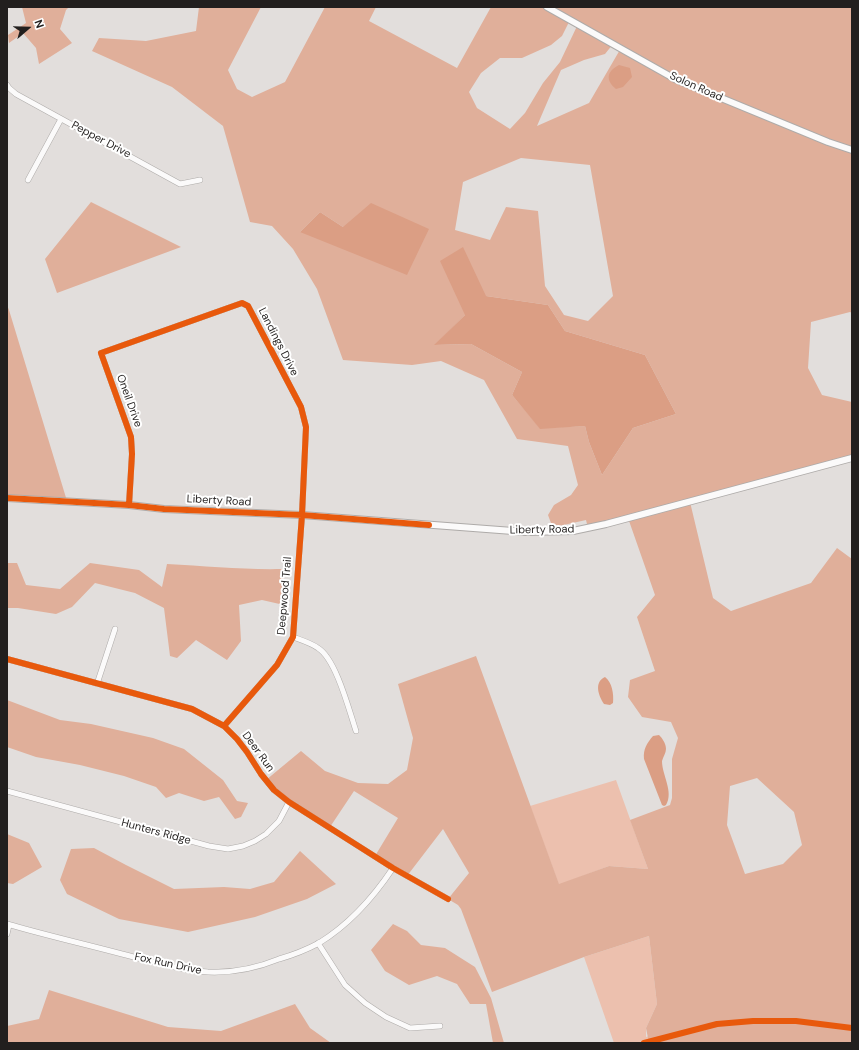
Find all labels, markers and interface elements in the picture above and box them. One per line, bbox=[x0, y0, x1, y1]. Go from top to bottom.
north arrow bbox=[8, 8, 48, 48]
text: N bbox=[31, 18, 47, 30]
street label: Solon Road bbox=[667, 69, 725, 105]
street label: Pepper Drive bbox=[69, 119, 133, 161]
street label: Landings Drive bbox=[255, 306, 301, 378]
street label: Oneil Drive bbox=[113, 373, 145, 429]
street label: Liberty Road bbox=[186, 493, 252, 509]
street label: Liberty Road bbox=[510, 523, 574, 537]
street label: Deepwood Trail bbox=[275, 556, 295, 636]
street label: Deer Run bbox=[239, 729, 277, 775]
street label: Hunters Ridge bbox=[120, 816, 192, 848]
street label: Fox Run Drive bbox=[133, 950, 203, 978]

